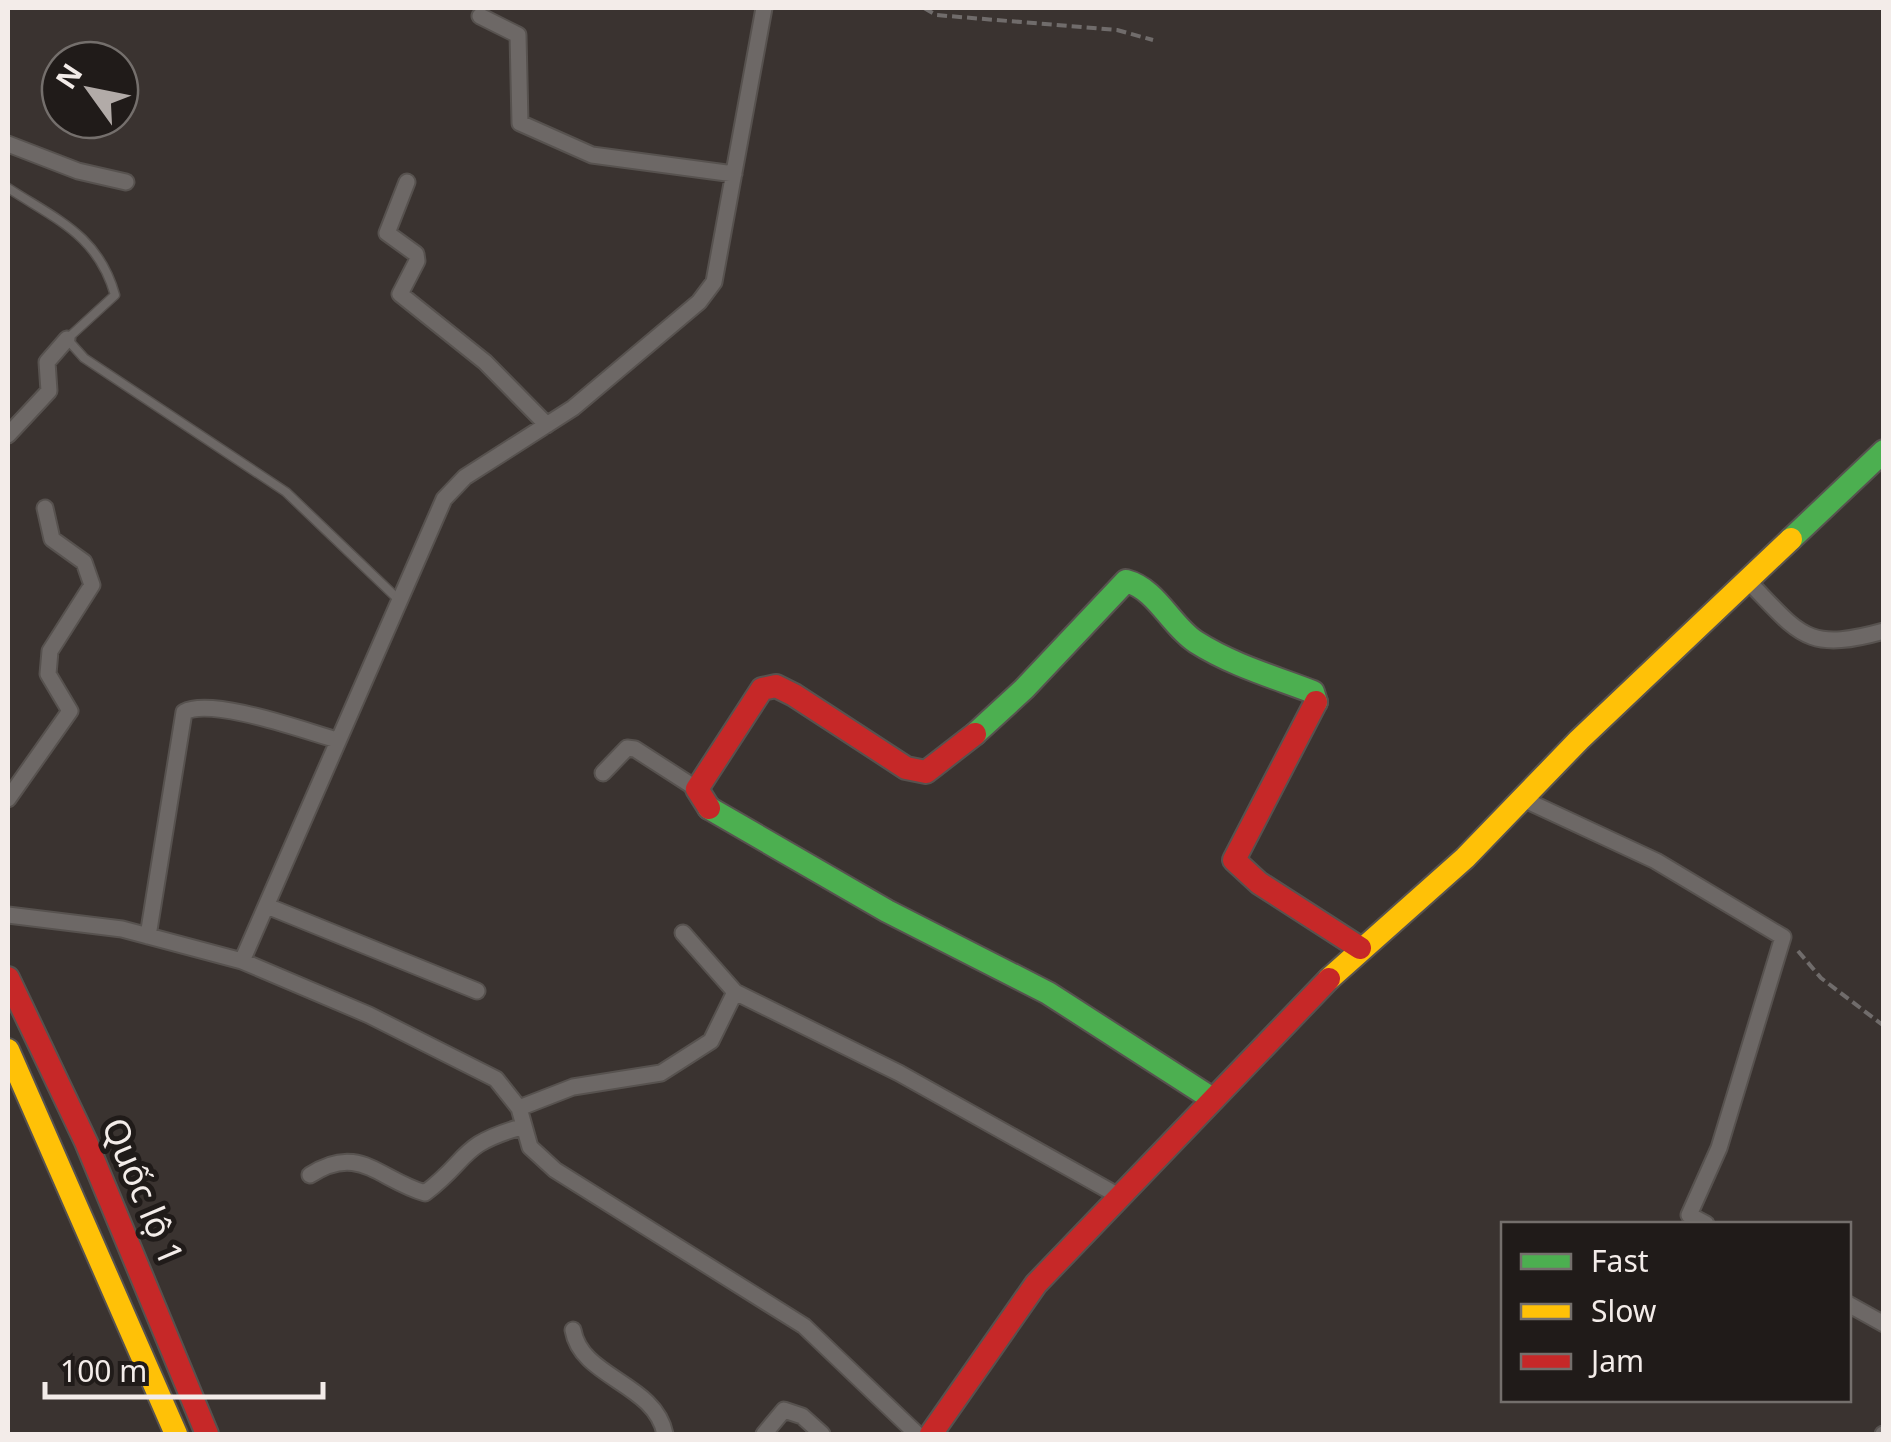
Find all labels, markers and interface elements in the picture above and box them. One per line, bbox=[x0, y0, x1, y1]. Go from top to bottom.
north arrow bbox=[40, 40, 140, 140]
text: N bbox=[46, 56, 90, 96]
street label: Quốc lộ 1 bbox=[92, 1110, 196, 1272]
legend bbox=[1501, 1222, 1851, 1402]
text: Fast bbox=[1591, 1240, 1649, 1281]
text: Slow bbox=[1591, 1290, 1657, 1331]
scale bar bbox=[45, 1337, 322, 1399]
text: Jam bbox=[1588, 1340, 1644, 1381]
text: 100 m bbox=[60, 1350, 147, 1391]

